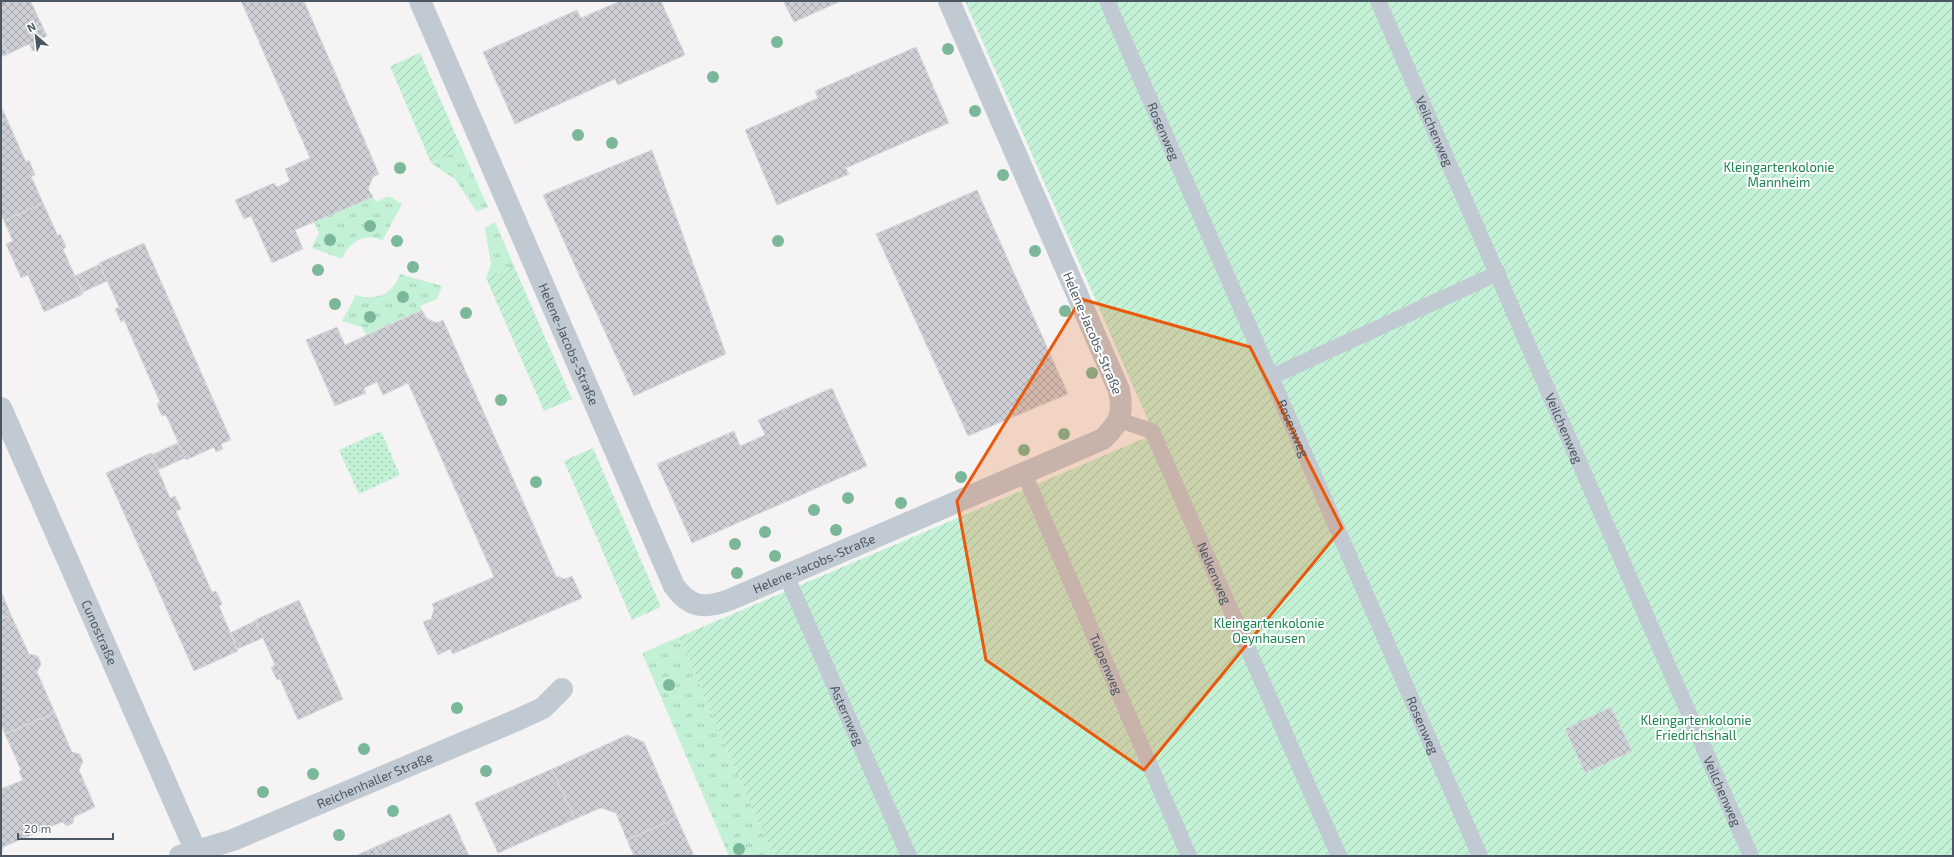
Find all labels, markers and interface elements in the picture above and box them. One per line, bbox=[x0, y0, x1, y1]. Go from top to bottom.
north arrow bbox=[16, 16, 56, 56]
text: N bbox=[25, 19, 38, 34]
street label: Veilchenweg bbox=[1412, 94, 1457, 169]
street label: Rosenweg bbox=[1144, 100, 1183, 163]
park label: Kleingartenkolonie Mannheim bbox=[1723, 159, 1835, 190]
street label: Helene-Jacobs-Straße bbox=[1060, 269, 1126, 397]
street label: Helene-Jacobs-Straße bbox=[535, 280, 603, 408]
street label: Veilchenweg bbox=[1542, 391, 1587, 466]
street label: Rosenweg bbox=[1274, 397, 1313, 459]
street label: Helene-Jacobs-Straße bbox=[750, 530, 878, 597]
street label: Nelkenweg bbox=[1194, 540, 1235, 606]
street label: Cunostraße bbox=[78, 597, 121, 667]
park label: Kleingartenkolonie Oeynhausen bbox=[1213, 615, 1325, 646]
street label: Tulpenweg bbox=[1086, 631, 1126, 697]
street label: Asternweg bbox=[827, 682, 868, 748]
street label: Rosenweg bbox=[1403, 694, 1443, 756]
park label: Kleingartenkolonie Friedrichshall bbox=[1640, 712, 1752, 743]
street label: Reichenhaller Straße bbox=[314, 749, 435, 812]
street label: Veilchenweg bbox=[1700, 754, 1745, 829]
scale bar bbox=[18, 815, 113, 841]
text: 20 m bbox=[24, 821, 51, 835]

